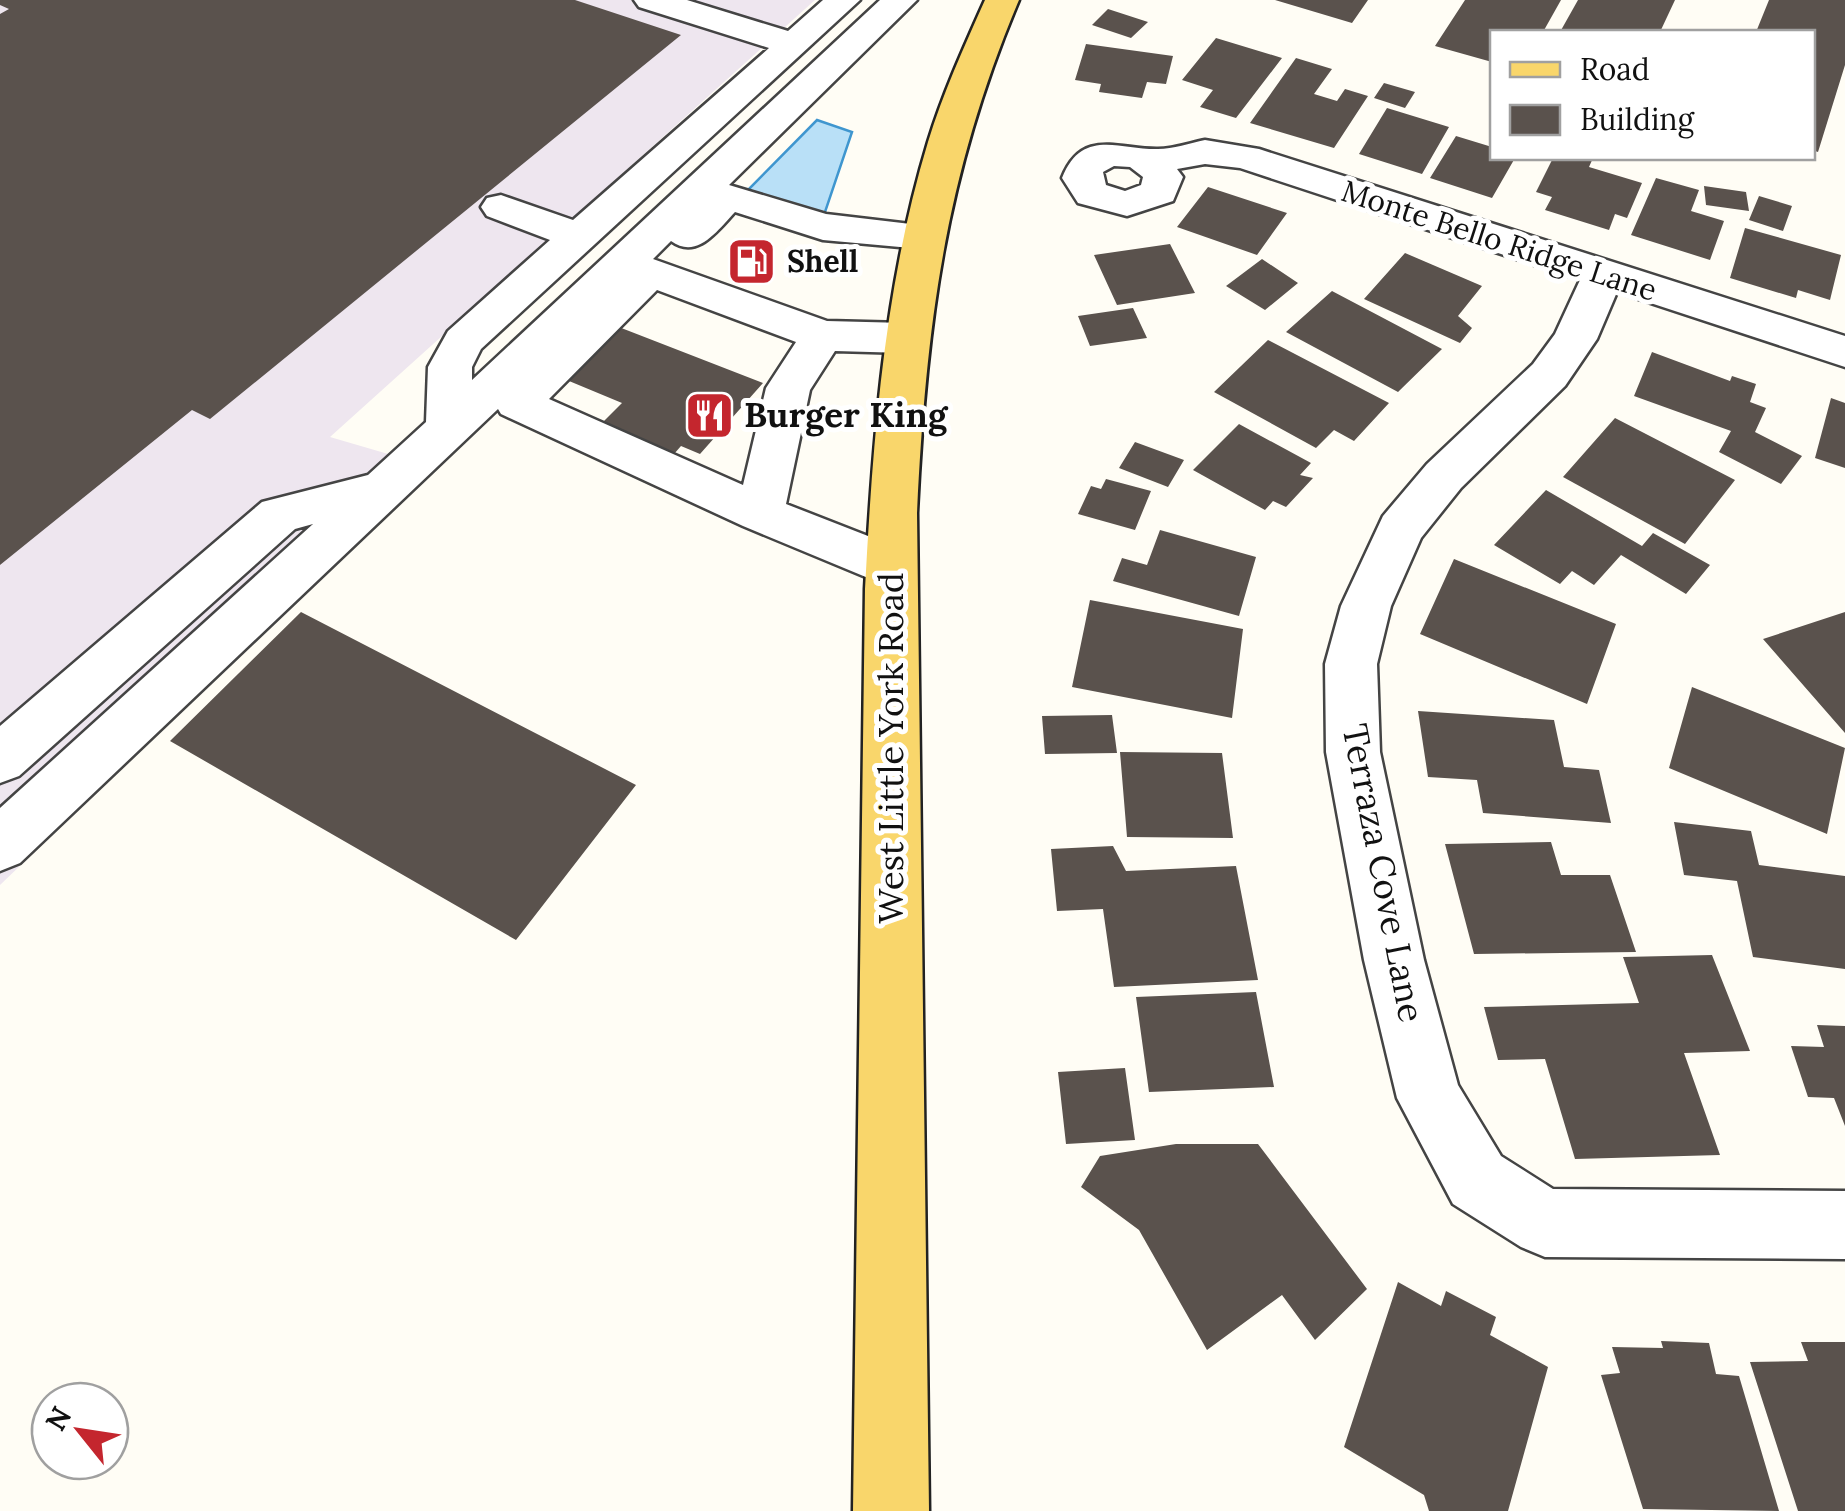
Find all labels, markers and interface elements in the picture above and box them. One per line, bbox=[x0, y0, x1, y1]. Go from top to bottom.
legend bbox=[1490, 30, 1815, 160]
text: Road bbox=[1580, 50, 1650, 88]
text: Building bbox=[1580, 100, 1696, 139]
street label: Monte Bello Ridge Lane bbox=[1337, 171, 1662, 310]
fuel station icon: Shell bbox=[726, 236, 778, 288]
place label: Shell bbox=[787, 242, 858, 280]
restaurant icon: Burger King bbox=[683, 389, 735, 441]
place label: Burger King bbox=[744, 392, 949, 437]
street label: West Little York Road bbox=[868, 572, 913, 924]
street label: Terraza Cove Lane bbox=[1333, 720, 1434, 1026]
north arrow bbox=[30, 1381, 130, 1481]
text: N bbox=[37, 1400, 79, 1437]

